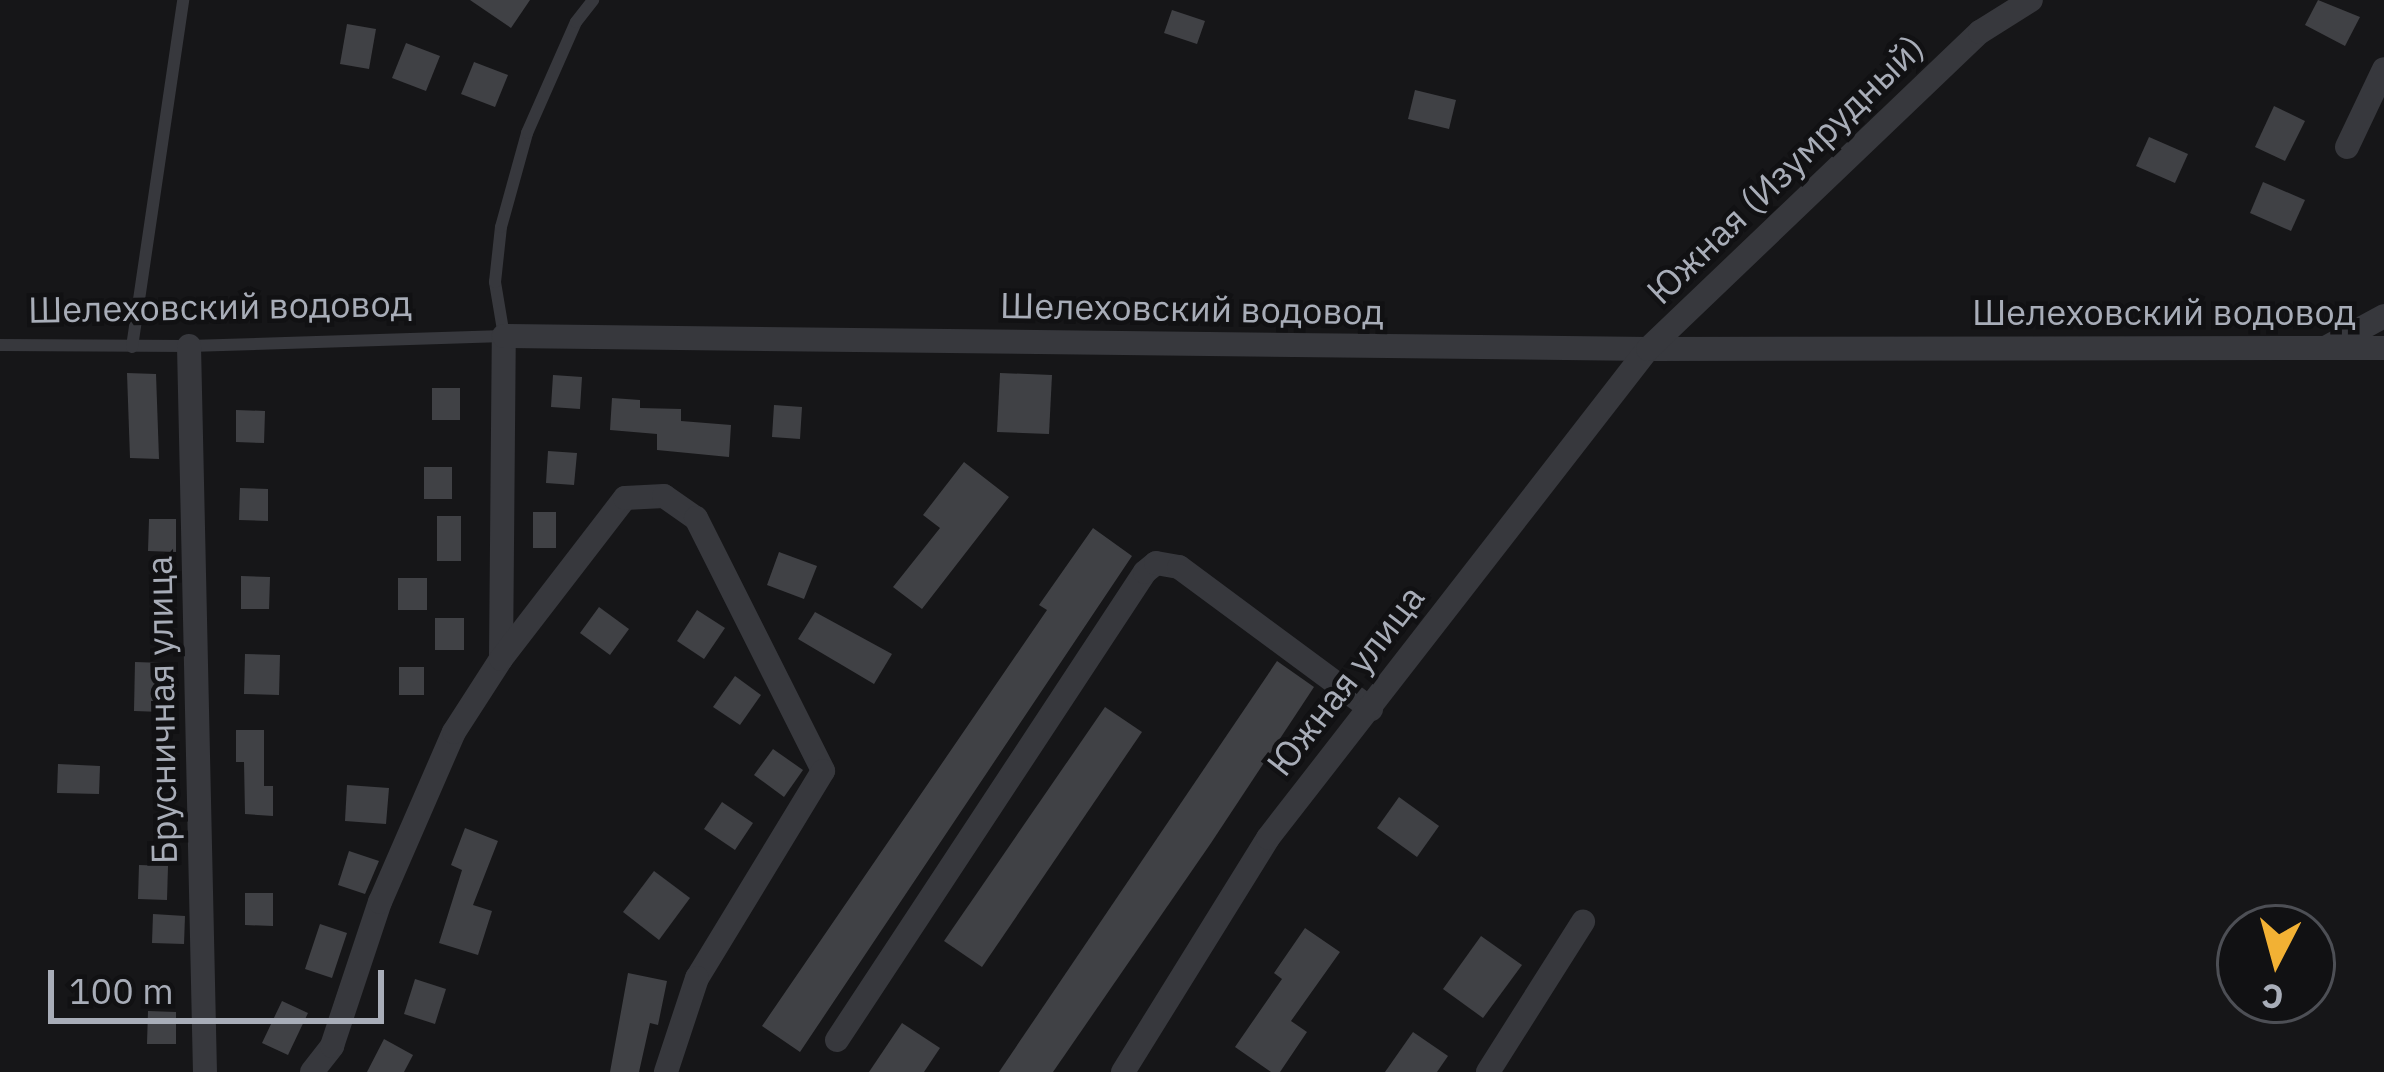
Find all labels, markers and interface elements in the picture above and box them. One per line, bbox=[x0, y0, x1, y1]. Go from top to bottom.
street label: Южная (Изумрудный) bbox=[1638, 26, 1932, 312]
street label: Шелеховский водовод bbox=[28, 281, 412, 331]
street label: Шелеховский водовод bbox=[1000, 283, 1384, 333]
street label: Шелеховский водовод bbox=[1972, 290, 2356, 334]
street label: Брусничная улица bbox=[137, 555, 185, 865]
street label: Южная улица bbox=[1257, 576, 1433, 784]
north arrow bbox=[2216, 904, 2336, 1024]
scale bar bbox=[54, 946, 390, 1020]
text: 100 m bbox=[69, 967, 174, 1014]
text: С bbox=[2260, 975, 2285, 1020]

